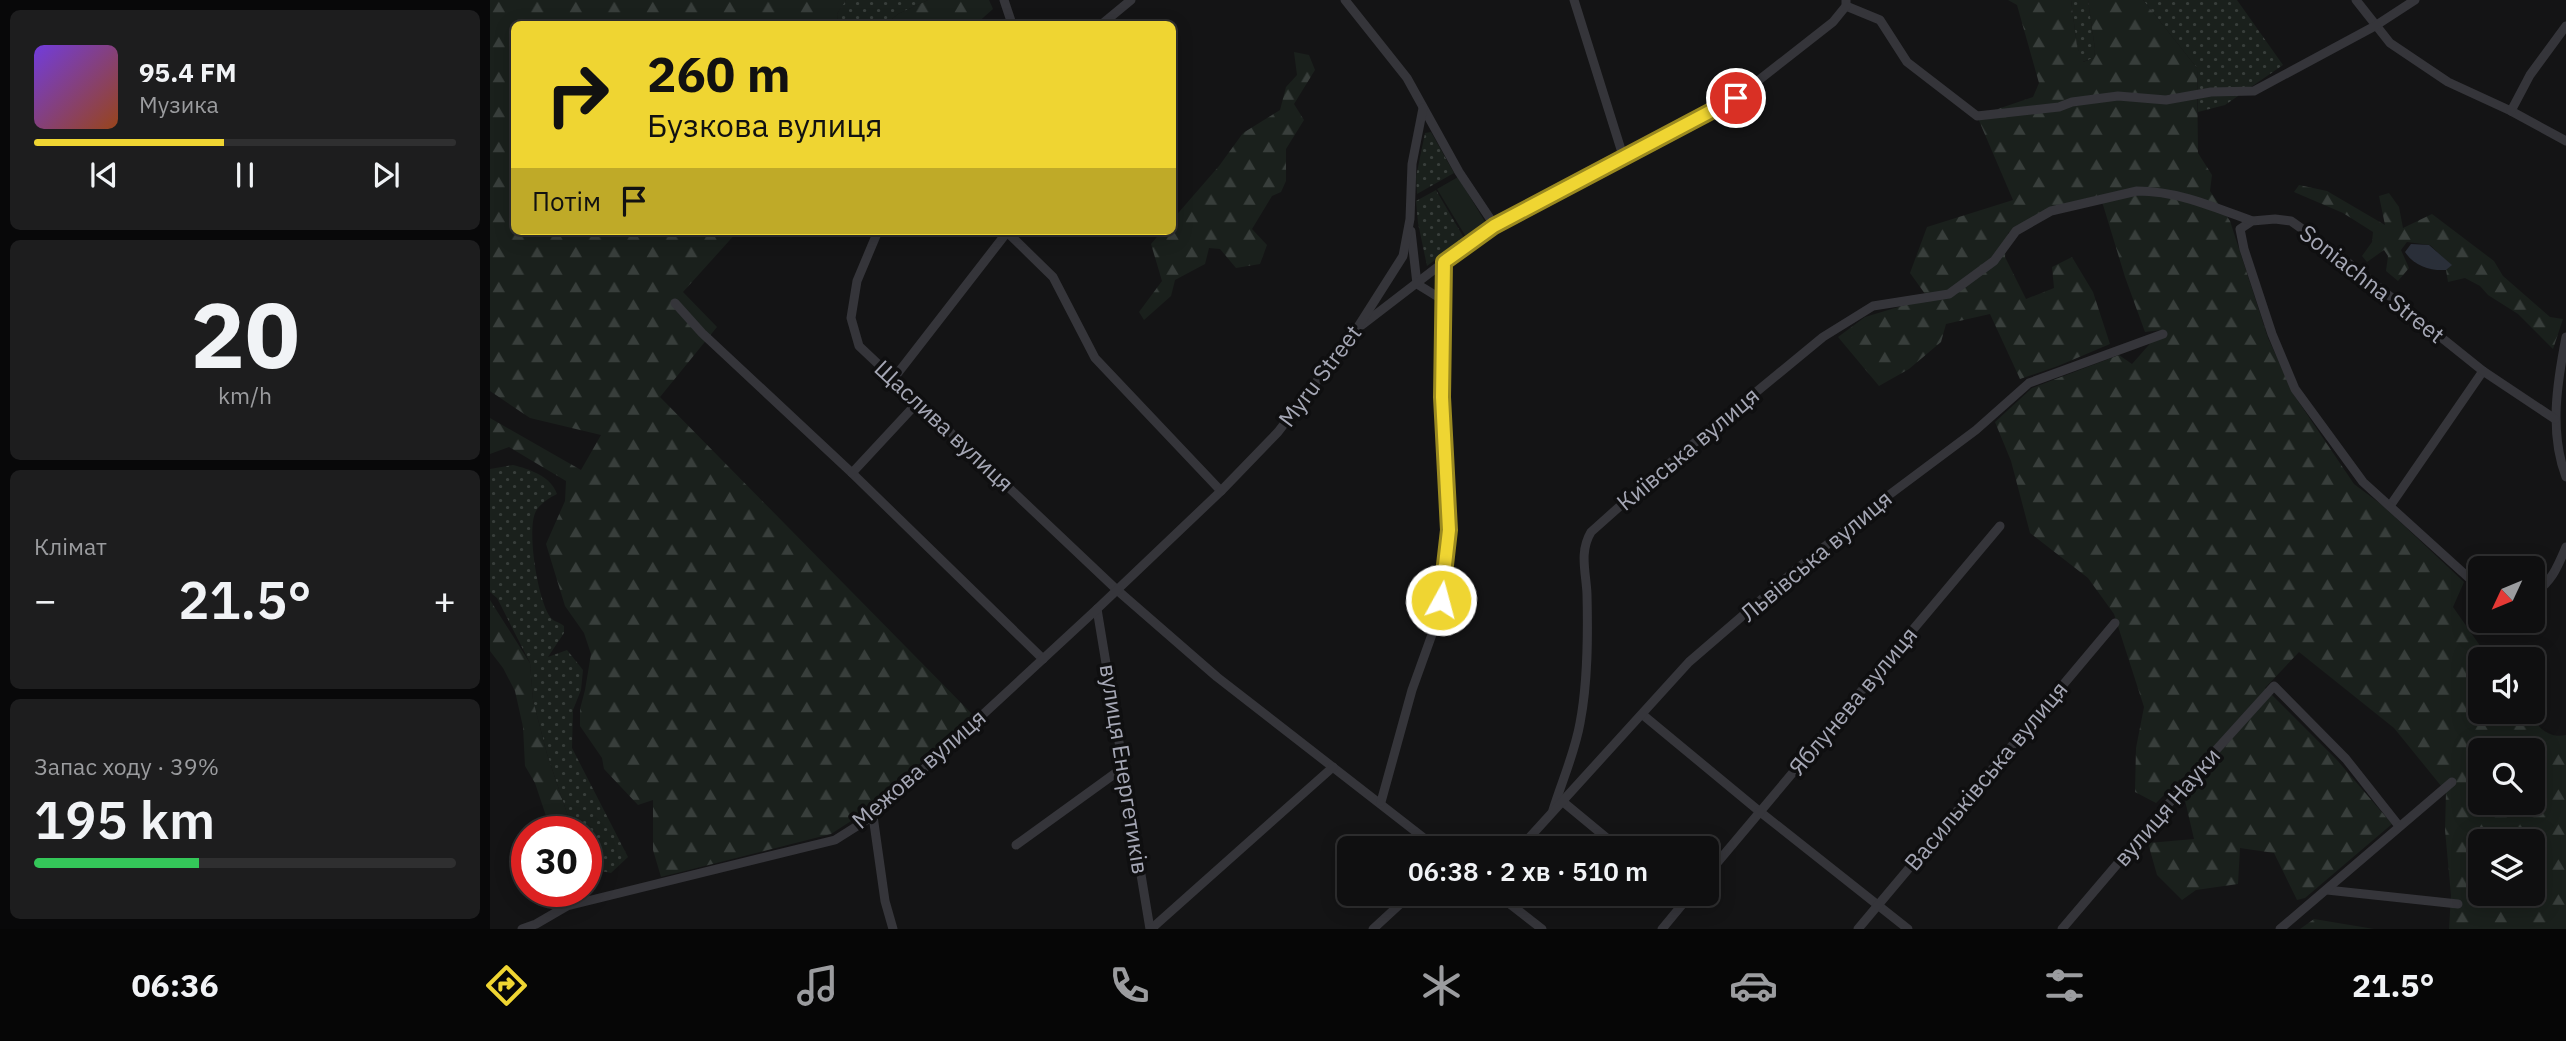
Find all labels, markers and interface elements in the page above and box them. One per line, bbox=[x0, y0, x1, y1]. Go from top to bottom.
text: 260 m bbox=[647, 42, 791, 105]
icon: right bbox=[532, 49, 623, 140]
text: 95.4 FM bbox=[139, 55, 237, 89]
pin bbox=[1706, 68, 1766, 128]
icon: arrive bbox=[1717, 79, 1755, 117]
text: Музика bbox=[139, 89, 219, 119]
text: Бузкова вулиця bbox=[647, 104, 883, 146]
icon: previous bbox=[85, 156, 123, 194]
icon: pause bbox=[226, 156, 264, 194]
icon: next bbox=[367, 156, 405, 194]
icon: arrive bbox=[615, 182, 653, 220]
text: Потім bbox=[532, 184, 601, 218]
street label: Soniachna Street bbox=[2294, 217, 2451, 349]
text: 20 bbox=[190, 275, 300, 393]
street label: Myru Street bbox=[1271, 318, 1367, 432]
street label: Щаслива вулиця bbox=[869, 353, 1021, 498]
text: km/h bbox=[218, 380, 272, 410]
street label: Київська вулиця bbox=[1610, 380, 1765, 517]
street label: Львівська вулиця bbox=[1733, 483, 1897, 628]
text: Клімат bbox=[34, 531, 107, 561]
north arrow bbox=[2468, 556, 2544, 634]
map controls bbox=[2468, 556, 2545, 906]
position arrow bbox=[1404, 563, 1478, 637]
text: 21.5° bbox=[178, 566, 312, 633]
text: − bbox=[34, 575, 57, 624]
text: + bbox=[433, 575, 456, 624]
street label: Яблунева вулиця bbox=[1781, 620, 1923, 781]
button: sound bbox=[2468, 647, 2545, 724]
street label: вулиця Енергетиків bbox=[1094, 662, 1156, 876]
street label: Васильківська вулиця bbox=[1897, 674, 2073, 876]
street label: Межова вулиця bbox=[845, 702, 992, 835]
button: search bbox=[2468, 738, 2545, 815]
street label: вулиця Науки bbox=[2106, 741, 2226, 872]
text: Запас ходу · 39% bbox=[34, 751, 219, 781]
text: 195 km bbox=[34, 786, 215, 853]
speed limit sign: 30 bbox=[511, 816, 602, 907]
button: layers bbox=[2468, 829, 2545, 906]
text: 06:38 · 2 хв · 510 m bbox=[1408, 854, 1648, 888]
icon: directions bbox=[482, 961, 531, 1010]
icon: music bbox=[793, 961, 842, 1010]
icon: phone bbox=[1105, 961, 1154, 1010]
icon: climate bbox=[1417, 961, 1466, 1010]
icon: car bbox=[1729, 961, 1778, 1010]
icon: filters bbox=[2040, 961, 2089, 1010]
text: 06:36 bbox=[131, 964, 219, 1006]
text: 21.5° bbox=[2352, 964, 2435, 1006]

